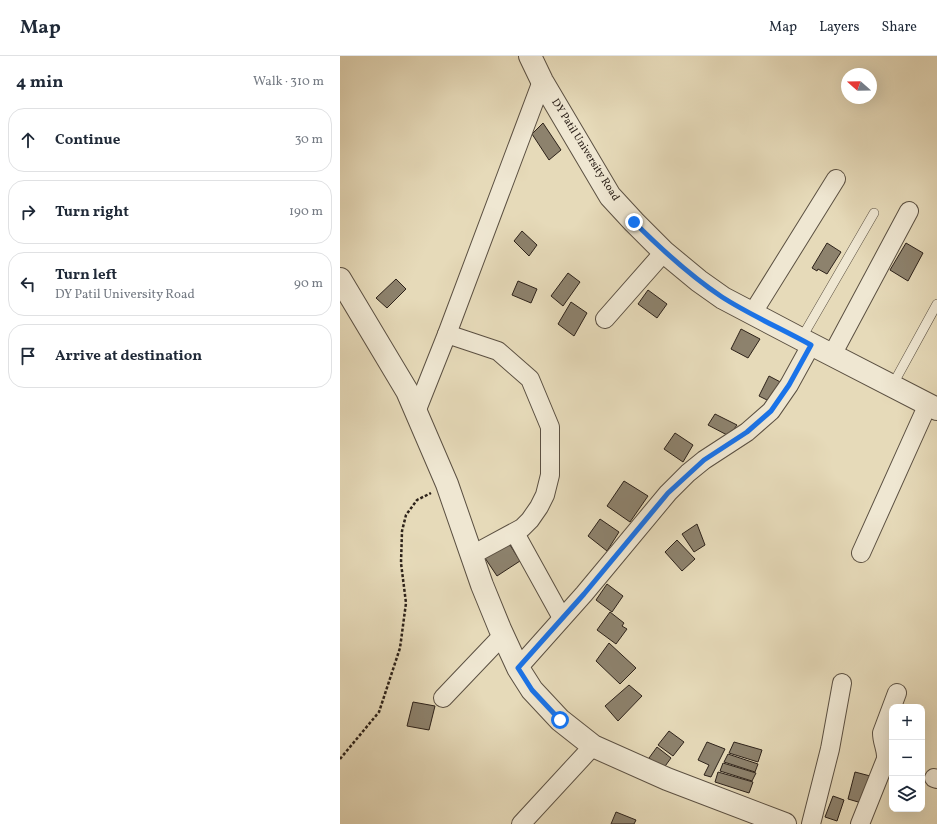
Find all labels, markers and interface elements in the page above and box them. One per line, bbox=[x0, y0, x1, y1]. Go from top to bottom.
text: Map bbox=[20, 15, 61, 41]
text: Map bbox=[769, 18, 797, 37]
text: Layers bbox=[819, 18, 859, 37]
text: Share bbox=[881, 18, 917, 37]
north arrow bbox=[841, 68, 877, 104]
text: 4 min bbox=[16, 71, 63, 94]
text: Walk · 310 m bbox=[253, 73, 324, 91]
street label: DY Patil University Road bbox=[547, 96, 623, 204]
icon: ahead bbox=[17, 129, 39, 151]
text: Continue bbox=[55, 130, 120, 151]
text: 30 m bbox=[295, 131, 323, 149]
icon: right bbox=[17, 201, 39, 223]
text: Turn right bbox=[55, 202, 129, 223]
text: 190 m bbox=[289, 203, 323, 221]
route end bbox=[625, 213, 643, 231]
text: Turn left bbox=[55, 265, 117, 286]
icon: left bbox=[17, 273, 39, 295]
text: 90 m bbox=[294, 275, 323, 293]
text: DY Patil University Road bbox=[55, 286, 195, 304]
icon: arrive bbox=[17, 345, 39, 367]
text: Arrive at destination bbox=[55, 346, 202, 367]
map controls bbox=[889, 704, 925, 812]
button: + bbox=[889, 704, 925, 740]
route start bbox=[551, 711, 569, 729]
button: − bbox=[889, 740, 925, 776]
button: layers bbox=[889, 776, 925, 812]

